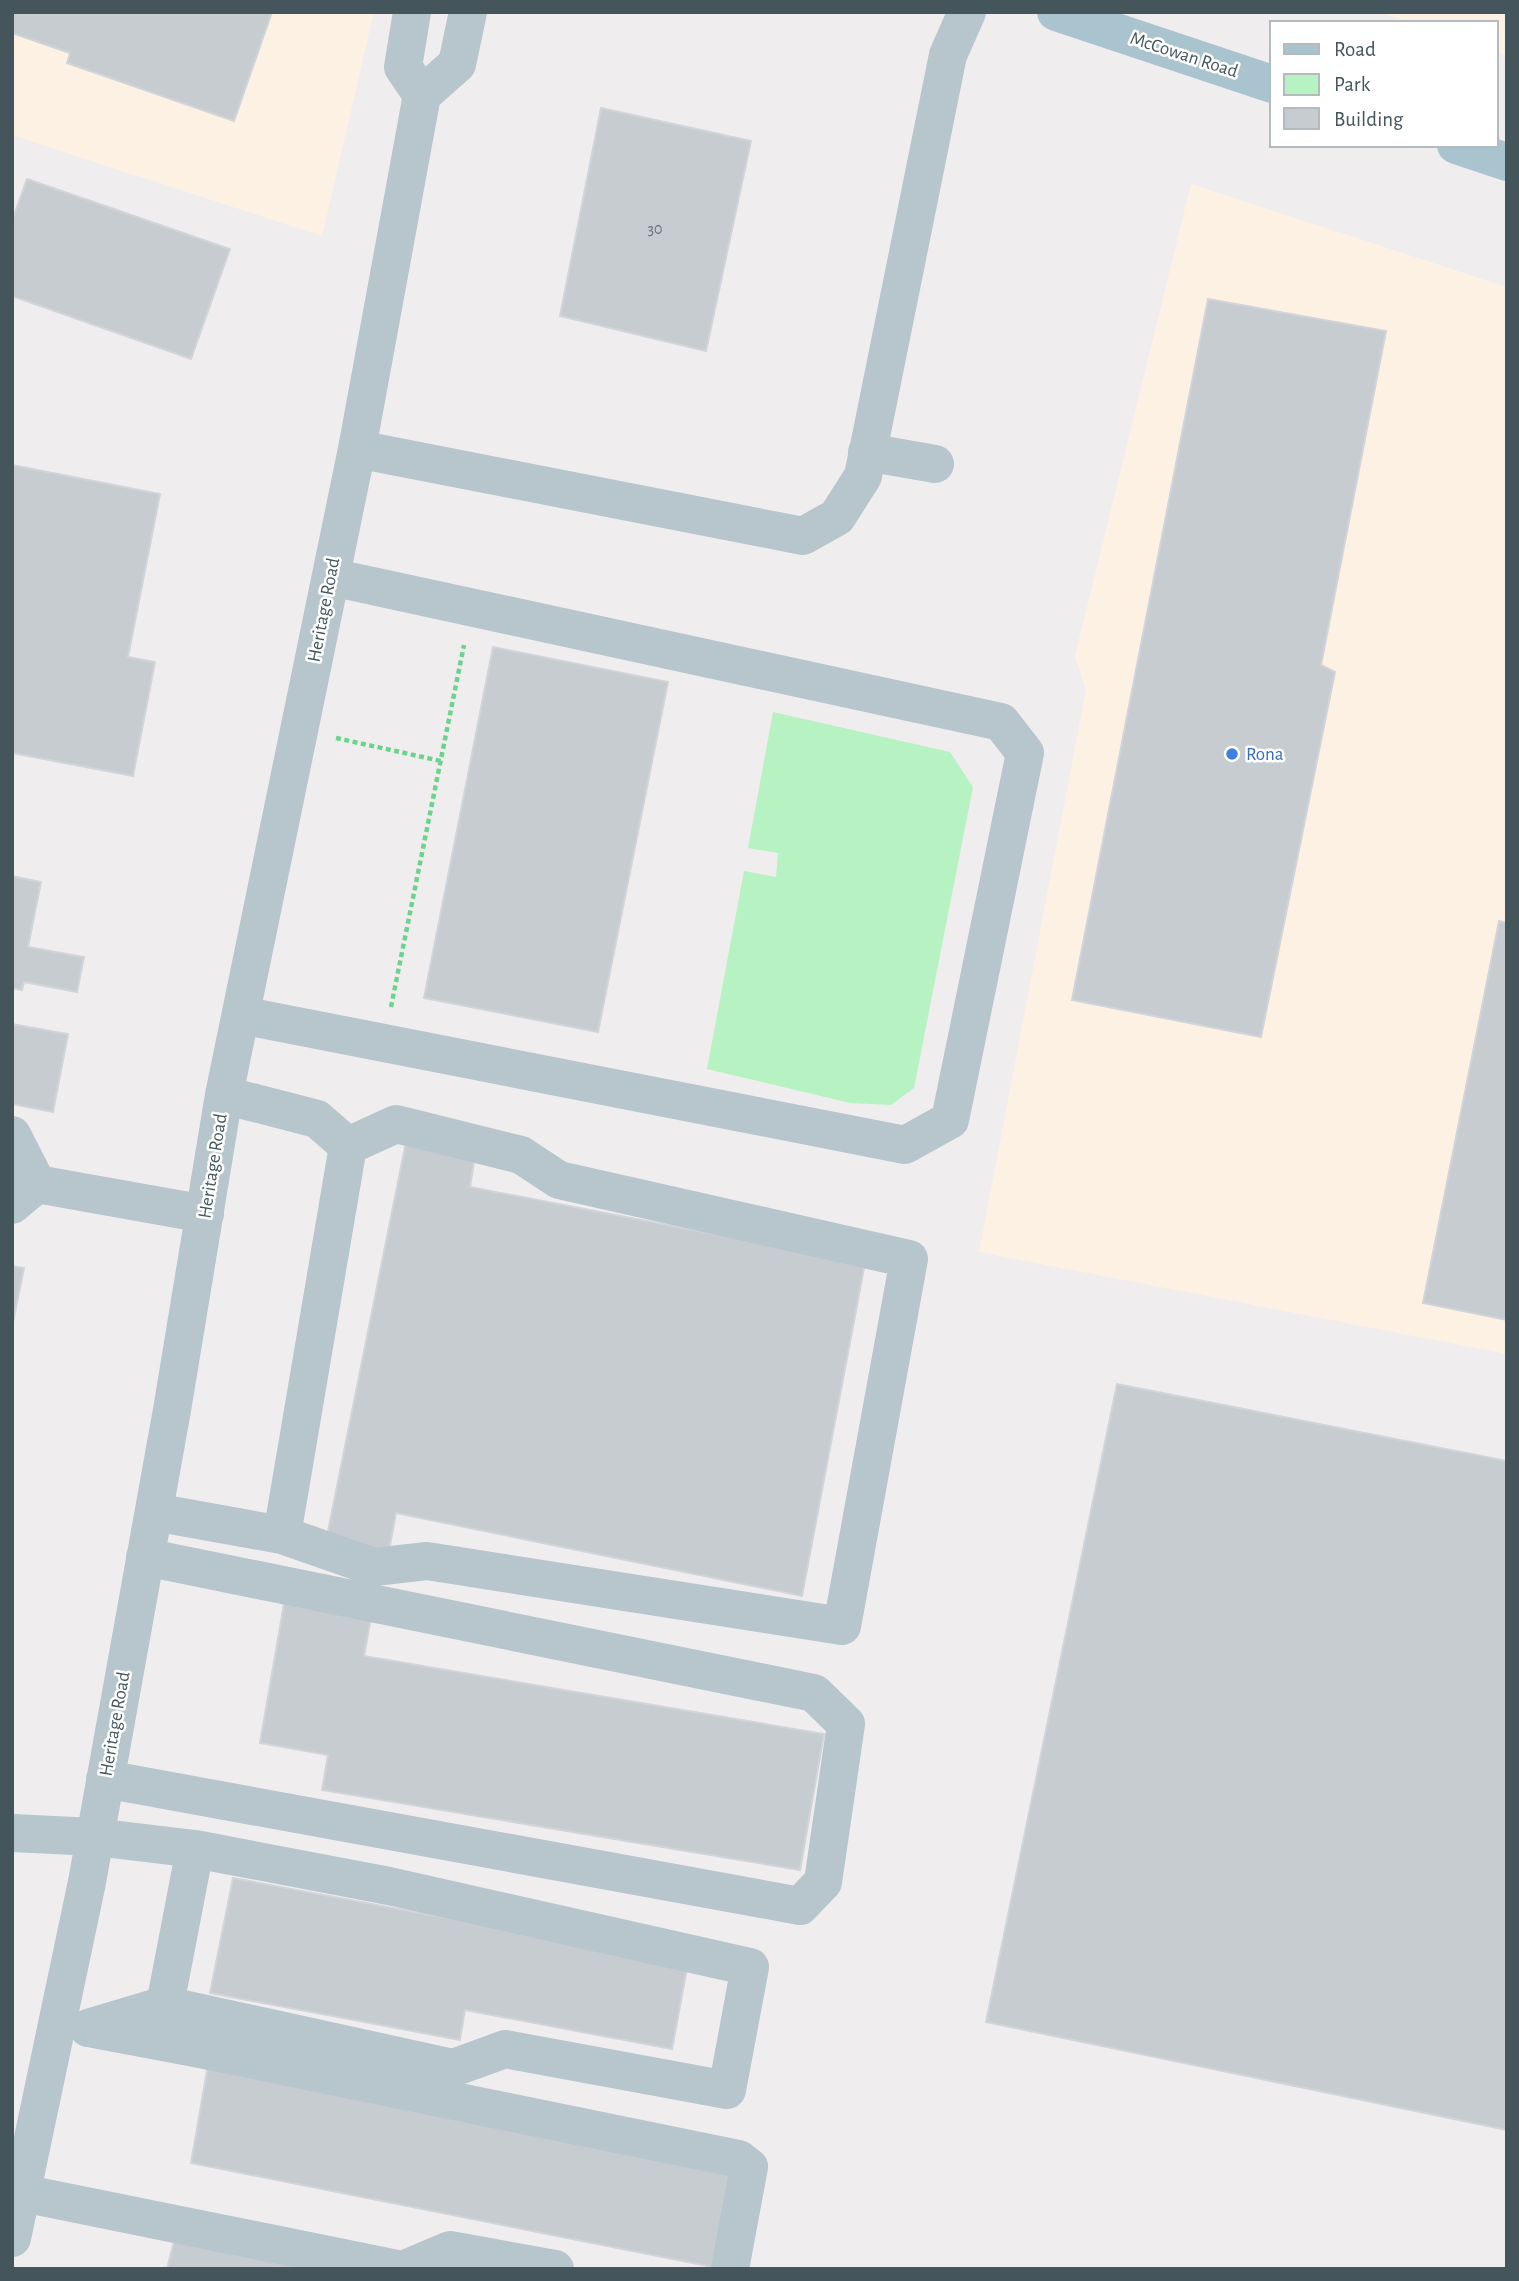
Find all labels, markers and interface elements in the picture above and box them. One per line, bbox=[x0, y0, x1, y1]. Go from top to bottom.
legend bbox=[1270, 21, 1498, 147]
street label: McCowan Road bbox=[1128, 29, 1240, 81]
text: Road bbox=[1334, 39, 1376, 60]
text: Park bbox=[1334, 74, 1371, 95]
text: Building bbox=[1334, 109, 1404, 130]
house number: 30 bbox=[647, 221, 663, 237]
street label: Heritage Road bbox=[305, 556, 343, 664]
place label: Rona bbox=[1246, 745, 1284, 764]
marker: Rona bbox=[1224, 746, 1240, 762]
street label: Heritage Road bbox=[195, 1112, 231, 1220]
street label: Heritage Road bbox=[96, 1670, 134, 1778]

